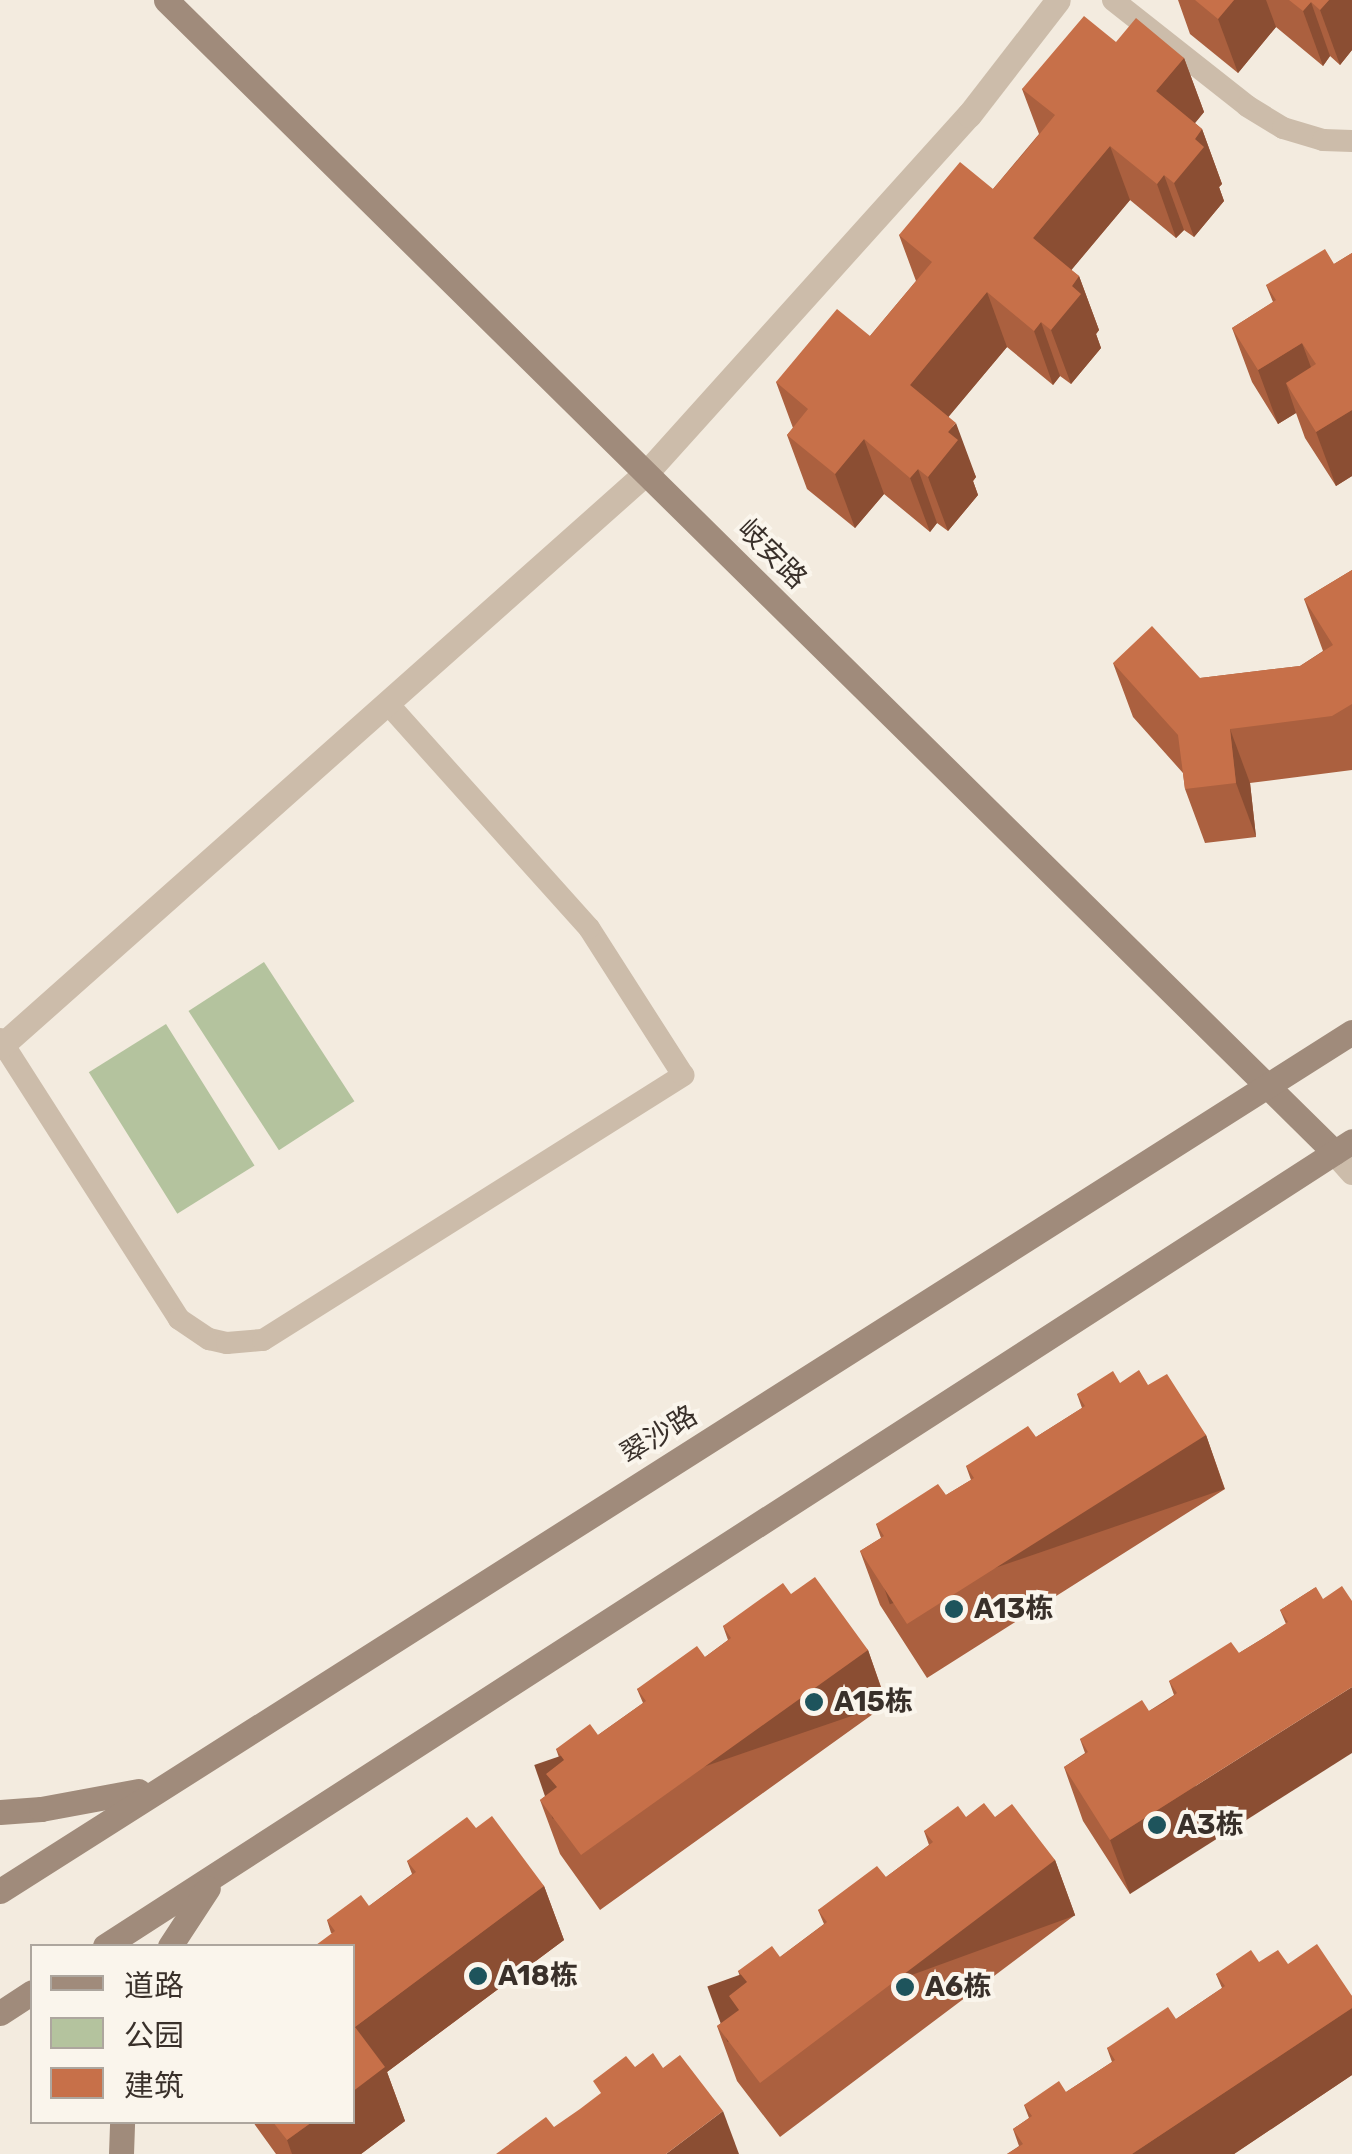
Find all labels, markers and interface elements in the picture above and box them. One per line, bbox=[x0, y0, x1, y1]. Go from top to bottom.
street label: 岐安路 bbox=[730, 512, 814, 596]
street label: 翠沙路 bbox=[614, 1398, 704, 1472]
place label: A13栋 bbox=[974, 1592, 1053, 1626]
marker: A13栋 bbox=[943, 1598, 965, 1620]
place label: A15栋 bbox=[834, 1685, 913, 1719]
marker: A15栋 bbox=[803, 1691, 825, 1713]
place label: A3栋 bbox=[1177, 1808, 1243, 1842]
marker: A3栋 bbox=[1146, 1814, 1168, 1836]
legend bbox=[30, 1944, 355, 2124]
place label: A18栋 bbox=[498, 1959, 578, 1993]
marker: A18栋 bbox=[467, 1965, 489, 1987]
text: 道路 bbox=[124, 1968, 184, 2004]
place label: A6栋 bbox=[925, 1970, 991, 2004]
marker: A6栋 bbox=[894, 1976, 916, 1998]
text: 公园 bbox=[124, 2018, 184, 2054]
text: 建筑 bbox=[124, 2068, 184, 2104]

